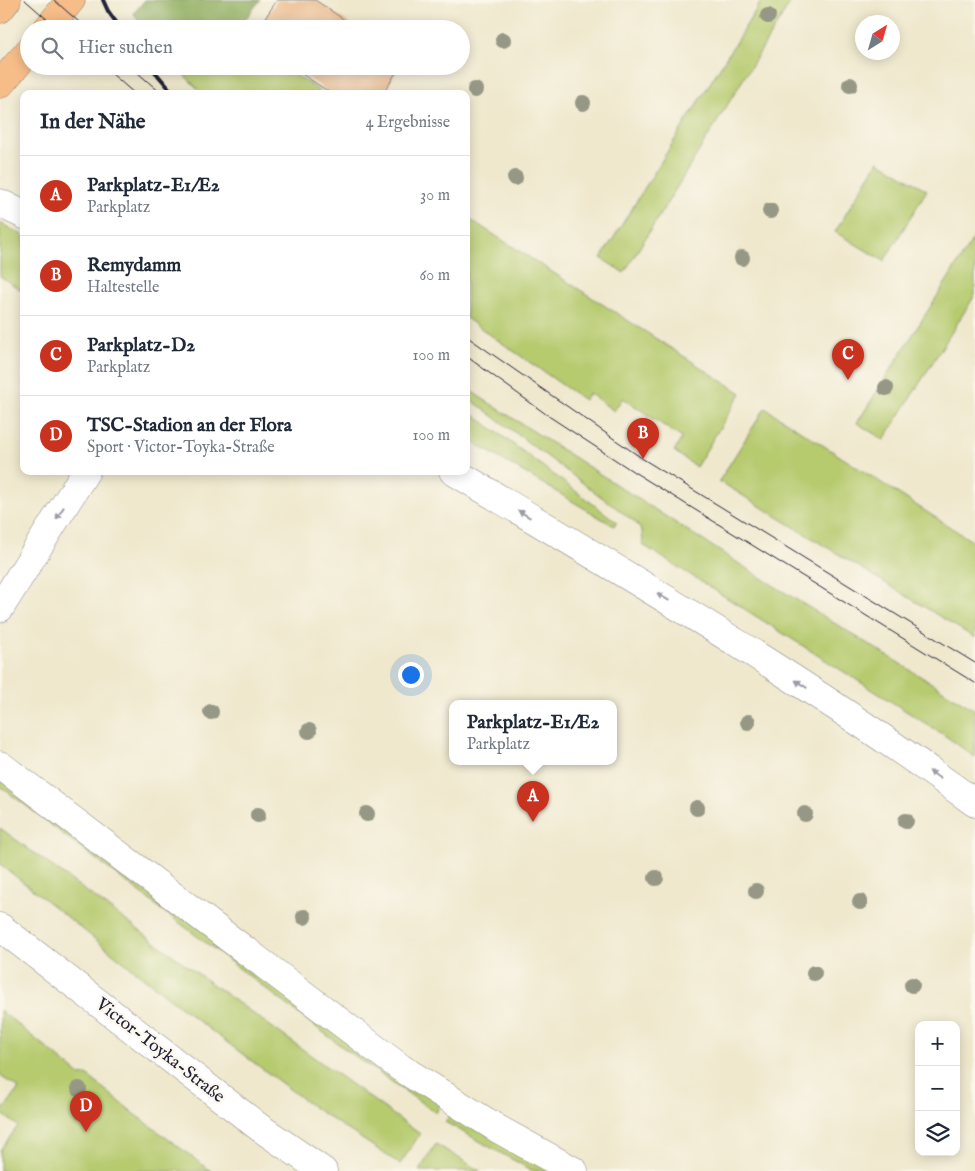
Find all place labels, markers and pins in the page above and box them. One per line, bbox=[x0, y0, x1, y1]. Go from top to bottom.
pin: C bbox=[832, 339, 864, 380]
pin: B bbox=[627, 418, 659, 459]
pin: A bbox=[517, 781, 549, 822]
pin: D bbox=[70, 1091, 102, 1132]

